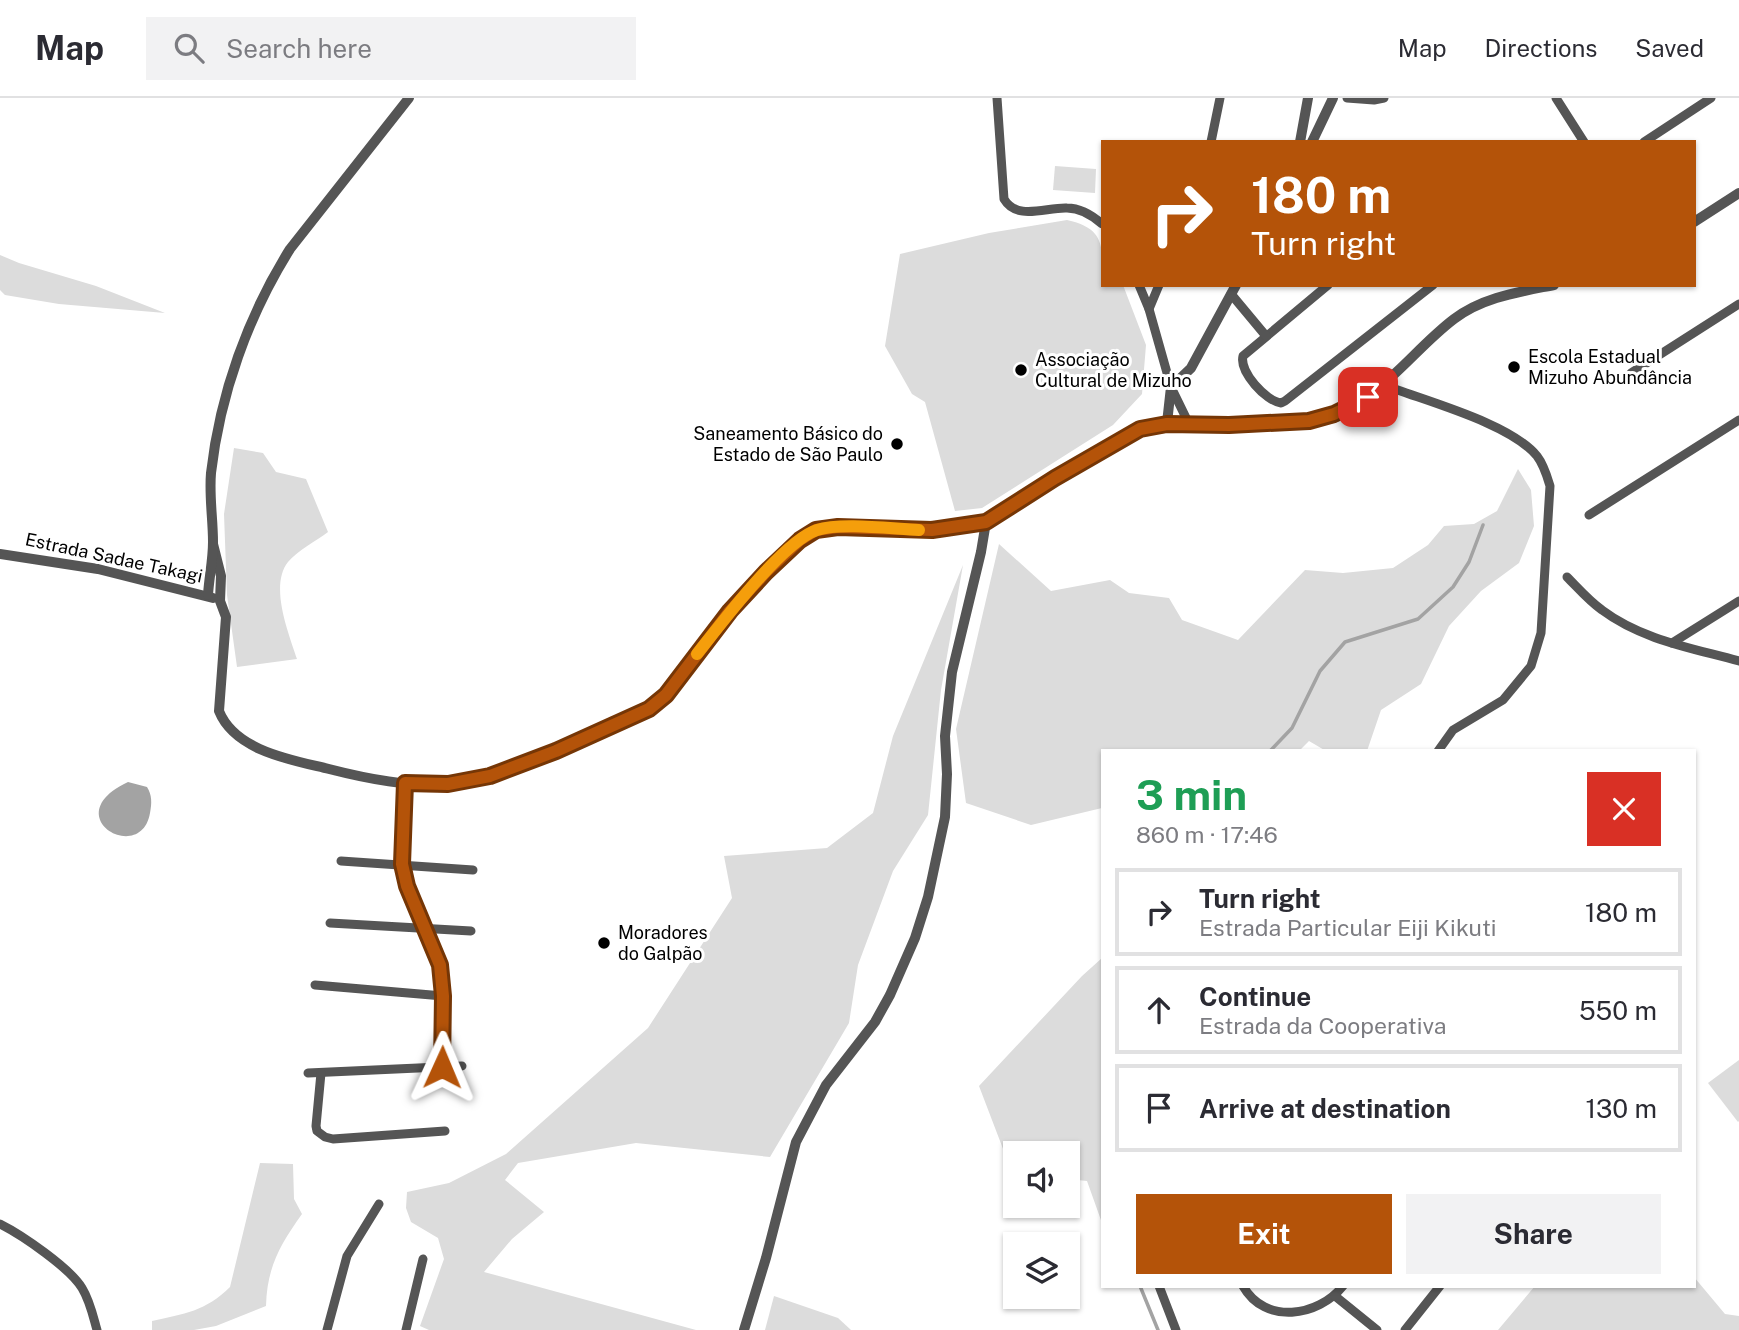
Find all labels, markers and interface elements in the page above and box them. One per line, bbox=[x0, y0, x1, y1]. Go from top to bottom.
search box bbox=[146, 17, 636, 80]
text: Map bbox=[35, 29, 104, 67]
icon: search bbox=[170, 29, 208, 67]
text: Search here bbox=[226, 33, 372, 64]
text: Map bbox=[1398, 34, 1447, 62]
text: Directions bbox=[1485, 34, 1597, 62]
text: Saved bbox=[1635, 34, 1704, 62]
text: 180 m bbox=[1251, 166, 1391, 224]
icon: right bbox=[1136, 168, 1227, 259]
text: Turn right bbox=[1251, 225, 1396, 262]
place label: Escola Estadual Mizuho Abundância bbox=[1528, 346, 1692, 388]
place label: Associação Cultural de Mizuho bbox=[1035, 349, 1192, 391]
marker: Escola Estadual Mizuho Abundância bbox=[1506, 359, 1522, 375]
marker: Associação Cultural de Mizuho bbox=[1013, 362, 1029, 378]
pin bbox=[1338, 367, 1398, 427]
icon: arrive bbox=[1349, 378, 1387, 416]
place label: Saneamento Básico do Estado de São Paulo bbox=[693, 423, 883, 465]
marker: Saneamento Básico do Estado de São Paulo bbox=[889, 436, 905, 452]
street label: Estrada Sadae Takagi bbox=[24, 528, 205, 587]
text: 3 min bbox=[1136, 770, 1247, 819]
button: close bbox=[1587, 772, 1661, 846]
text: 860 m · 17:46 bbox=[1136, 821, 1278, 848]
text: Turn right bbox=[1199, 883, 1321, 914]
icon: right bbox=[1140, 893, 1178, 931]
text: 180 m bbox=[1585, 897, 1657, 928]
text: Estrada Particular Eiji Kikuti bbox=[1199, 914, 1497, 941]
place label: Moradores do Galpão bbox=[618, 922, 708, 964]
marker: Moradores do Galpão bbox=[596, 935, 612, 951]
text: Continue bbox=[1199, 981, 1311, 1012]
icon: ahead bbox=[1140, 991, 1178, 1029]
text: 550 m bbox=[1579, 995, 1657, 1026]
text: Estrada da Cooperativa bbox=[1199, 1012, 1446, 1039]
position arrow bbox=[405, 1030, 479, 1104]
icon: arrive bbox=[1140, 1089, 1178, 1127]
text: Arrive at destination bbox=[1199, 1093, 1451, 1124]
text: 130 m bbox=[1585, 1093, 1657, 1124]
map controls bbox=[1003, 1141, 1080, 1309]
button: sound bbox=[1003, 1141, 1080, 1218]
button: Exit bbox=[1136, 1194, 1392, 1274]
button: Share bbox=[1406, 1194, 1661, 1274]
button: layers bbox=[1003, 1232, 1080, 1309]

